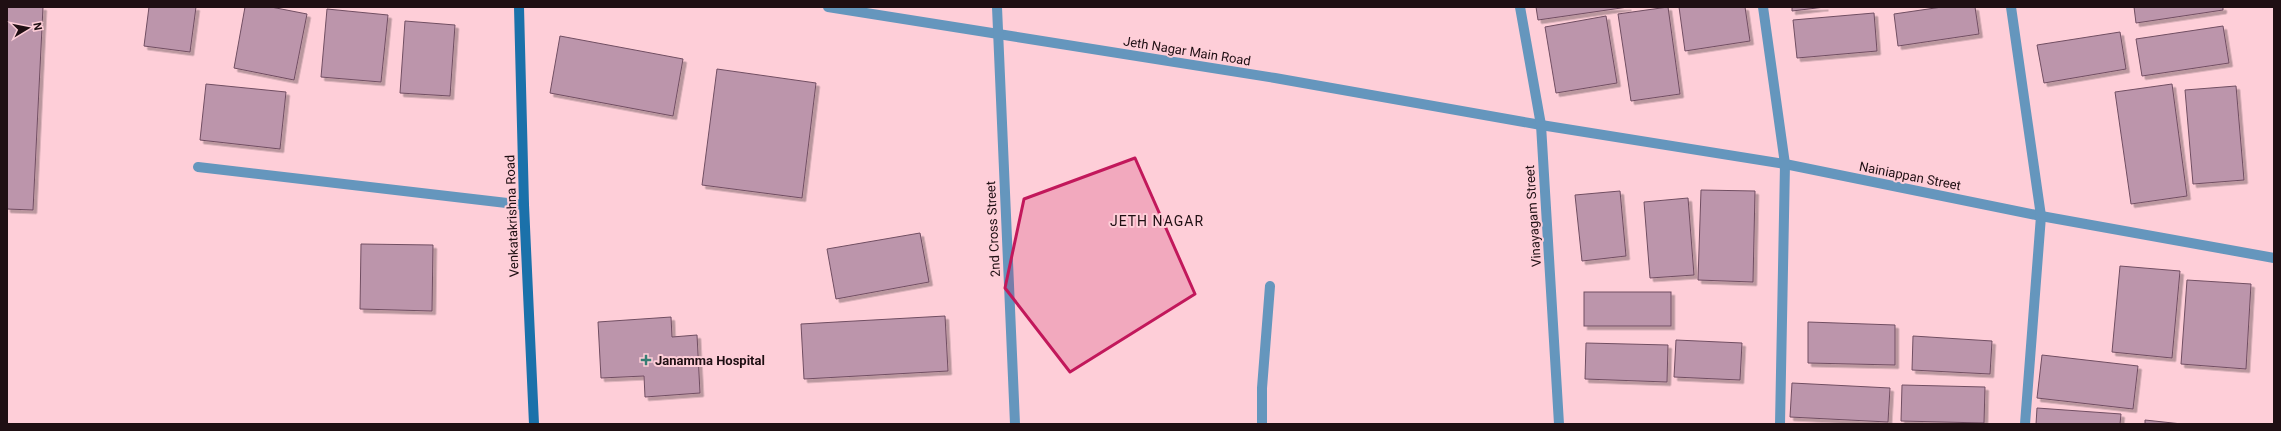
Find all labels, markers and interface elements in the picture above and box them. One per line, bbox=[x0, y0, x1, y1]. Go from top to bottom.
north arrow bbox=[8, 8, 48, 48]
text: N bbox=[30, 21, 44, 32]
street label: Jeth Nagar Main Road bbox=[1122, 34, 1252, 68]
street label: Venkatakrishna Road bbox=[502, 155, 522, 277]
street label: Nainiappan Street bbox=[1858, 159, 1962, 193]
street label: Vinayagam Street bbox=[1522, 165, 1544, 267]
street label: 2nd Cross Street bbox=[983, 181, 1003, 277]
district label: JETH NAGAR bbox=[1110, 213, 1204, 229]
place label: Janamma Hospital bbox=[655, 353, 765, 368]
marker: Janamma Hospital bbox=[640, 354, 652, 366]

